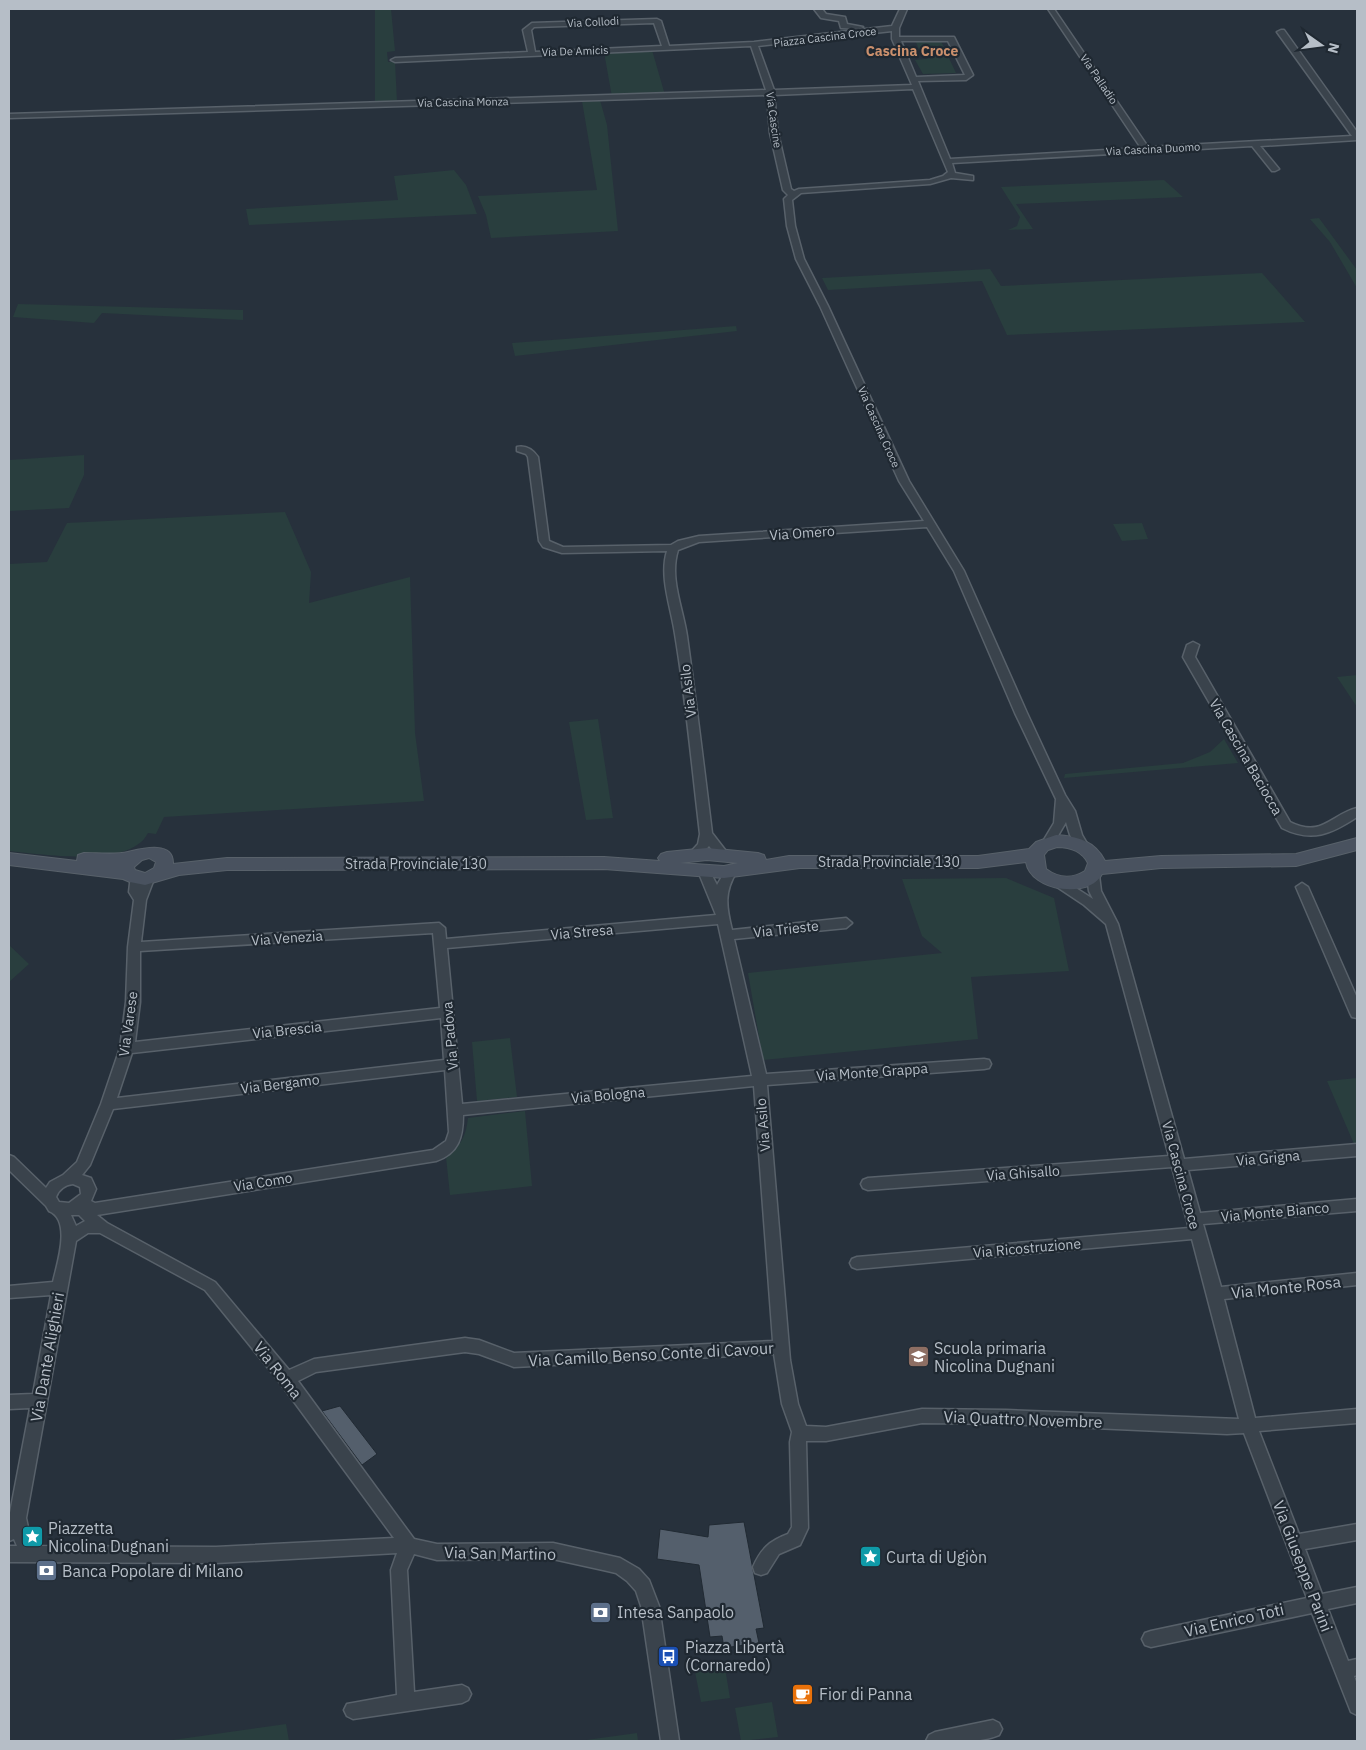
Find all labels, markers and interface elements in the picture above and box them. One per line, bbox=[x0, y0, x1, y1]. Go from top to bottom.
street label: Via Collodi bbox=[567, 14, 619, 30]
north arrow bbox=[1296, 20, 1346, 70]
street label: Piazza Cascina Croce bbox=[773, 24, 877, 50]
text: N bbox=[1324, 41, 1344, 55]
district label: Cascina Croce bbox=[866, 42, 958, 60]
street label: Via De Amicis bbox=[541, 43, 609, 59]
street label: Via Palladio bbox=[1077, 51, 1121, 107]
street label: Via Cascine bbox=[763, 91, 785, 149]
street label: Via Cascina Monza bbox=[417, 94, 509, 110]
street label: Via Cascina Duomo bbox=[1105, 140, 1201, 158]
street label: Via Cascina Croce bbox=[855, 384, 903, 470]
street label: Via Omero bbox=[769, 522, 835, 544]
street label: Via Asilo bbox=[676, 663, 700, 719]
street label: Via Cascina Baciocca bbox=[1205, 696, 1287, 819]
street label: Strada Provinciale 130 bbox=[818, 853, 960, 871]
street label: Strada Provinciale 130 bbox=[345, 855, 487, 873]
street label: Via Trieste bbox=[752, 917, 820, 941]
street label: Via Stresa bbox=[550, 920, 615, 944]
street label: Via Venezia bbox=[251, 926, 324, 949]
street label: Via Varese bbox=[115, 990, 142, 1058]
street label: Via Padova bbox=[438, 1000, 462, 1071]
street label: Via Brescia bbox=[251, 1017, 323, 1043]
street label: Via Monte Grappa bbox=[816, 1059, 929, 1085]
street label: Via Bergamo bbox=[240, 1070, 321, 1098]
street label: Via Bologna bbox=[570, 1083, 646, 1107]
street label: Via Asilo bbox=[752, 1097, 774, 1153]
street label: Via Cascina Croce bbox=[1158, 1119, 1204, 1231]
street label: Via Grigna bbox=[1235, 1146, 1301, 1170]
street label: Via Ghisallo bbox=[986, 1161, 1061, 1185]
street label: Via Como bbox=[232, 1168, 294, 1196]
street label: Via Monte Bianco bbox=[1220, 1198, 1330, 1226]
street label: Via Ricostruzione bbox=[972, 1234, 1082, 1262]
street label: Via Monte Rosa bbox=[1230, 1271, 1342, 1303]
street label: Via Dante Alighieri bbox=[26, 1291, 68, 1423]
street label: Via Roma bbox=[249, 1337, 307, 1403]
street label: Via Camillo Benso Conte di Cavour bbox=[528, 1338, 774, 1370]
place label: Scuola primaria Nicolina Dugnani bbox=[934, 1338, 1055, 1376]
school or university icon: Scuola primaria Nicolina Dugnani bbox=[906, 1345, 930, 1369]
street label: Via Quattro Novembre bbox=[943, 1406, 1103, 1432]
street label: Via Giuseppe Parini bbox=[1269, 1498, 1337, 1634]
place label: Piazzetta Nicolina Dugnani bbox=[48, 1518, 169, 1556]
place icon: Piazzetta Nicolina Dugnani bbox=[20, 1525, 44, 1549]
street label: Via San Martino bbox=[444, 1542, 556, 1564]
place icon: Curta di Ugiòn bbox=[858, 1545, 882, 1569]
place label: Curta di Ugiòn bbox=[886, 1547, 987, 1567]
bank icon: Banca Popolare di Milano bbox=[34, 1559, 58, 1583]
place label: Banca Popolare di Milano bbox=[62, 1561, 243, 1581]
street label: Via Enrico Toti bbox=[1182, 1599, 1286, 1641]
bank icon: Intesa Sanpaolo bbox=[589, 1600, 613, 1624]
place label: Intesa Sanpaolo bbox=[617, 1602, 734, 1622]
place label: Piazza Libertà (Cornaredo) bbox=[685, 1637, 785, 1675]
bus stop icon: Piazza Libertà (Cornaredo) bbox=[657, 1644, 681, 1668]
cafe icon: Fior di Panna bbox=[791, 1682, 815, 1706]
place label: Fior di Panna bbox=[819, 1684, 913, 1704]

